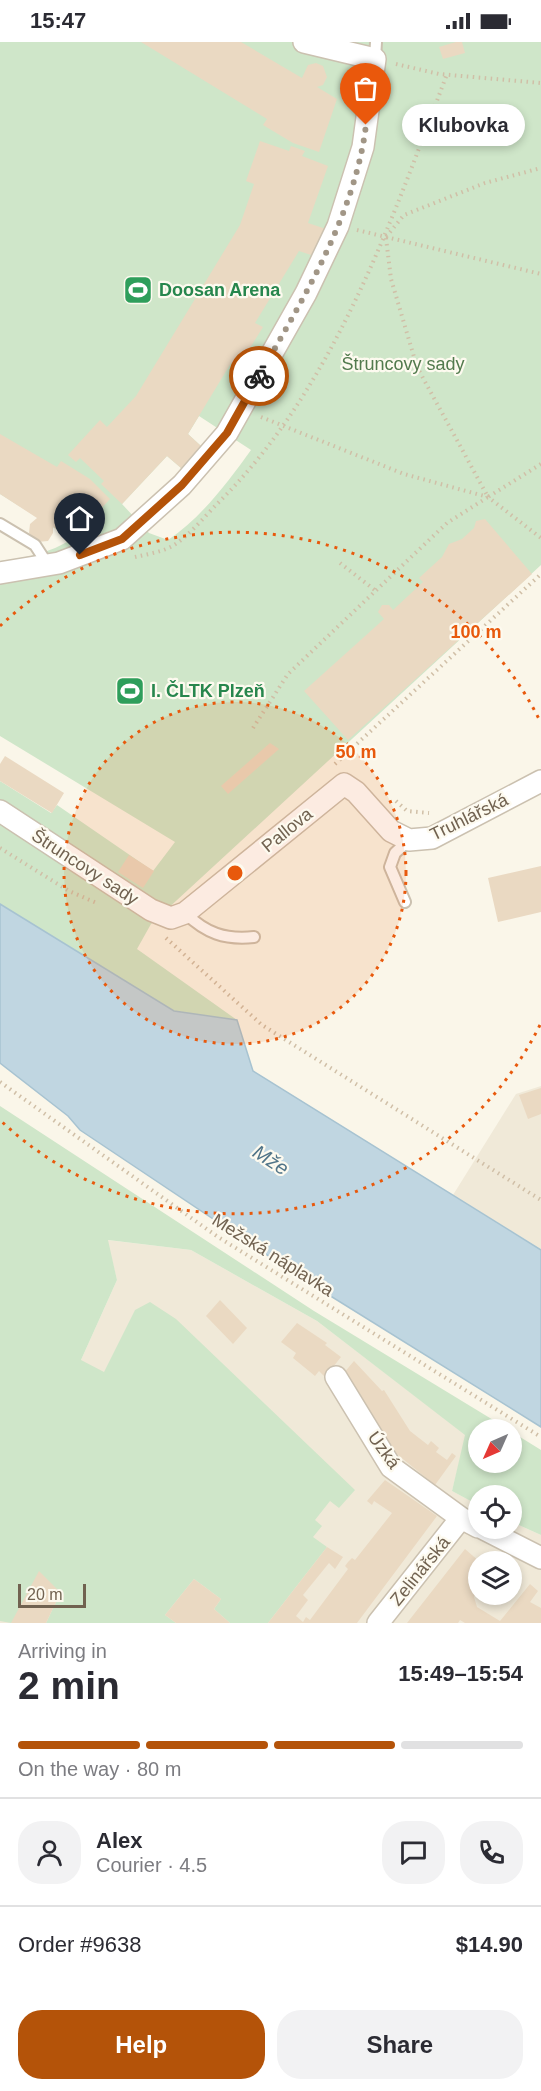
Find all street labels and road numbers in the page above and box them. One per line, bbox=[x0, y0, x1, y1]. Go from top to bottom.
street label: Truhlářská bbox=[427, 789, 512, 844]
street label: Pallova bbox=[258, 803, 317, 856]
street label: Štruncovy sady bbox=[28, 824, 143, 909]
street label: Mežská náplavka bbox=[209, 1210, 338, 1301]
street label: Úzká bbox=[364, 1427, 406, 1473]
street label: Zelinářská bbox=[386, 1532, 455, 1610]

